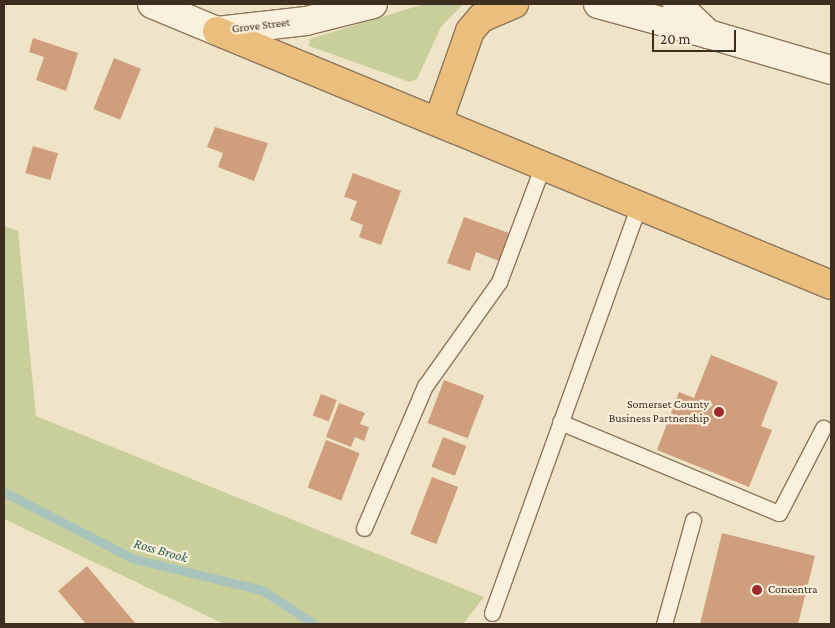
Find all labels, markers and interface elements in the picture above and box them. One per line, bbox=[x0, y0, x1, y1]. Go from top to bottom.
street label: Grove Street bbox=[231, 15, 291, 37]
scale bar bbox=[655, 20, 739, 52]
text: 20 m bbox=[660, 31, 691, 47]
place label: Somerset County Business Partnership bbox=[609, 398, 709, 426]
marker: Somerset County Business Partnership bbox=[713, 406, 725, 418]
water label: Ross Brook bbox=[132, 534, 190, 566]
marker: Concentra bbox=[750, 583, 764, 597]
place label: Concentra bbox=[768, 583, 818, 597]

